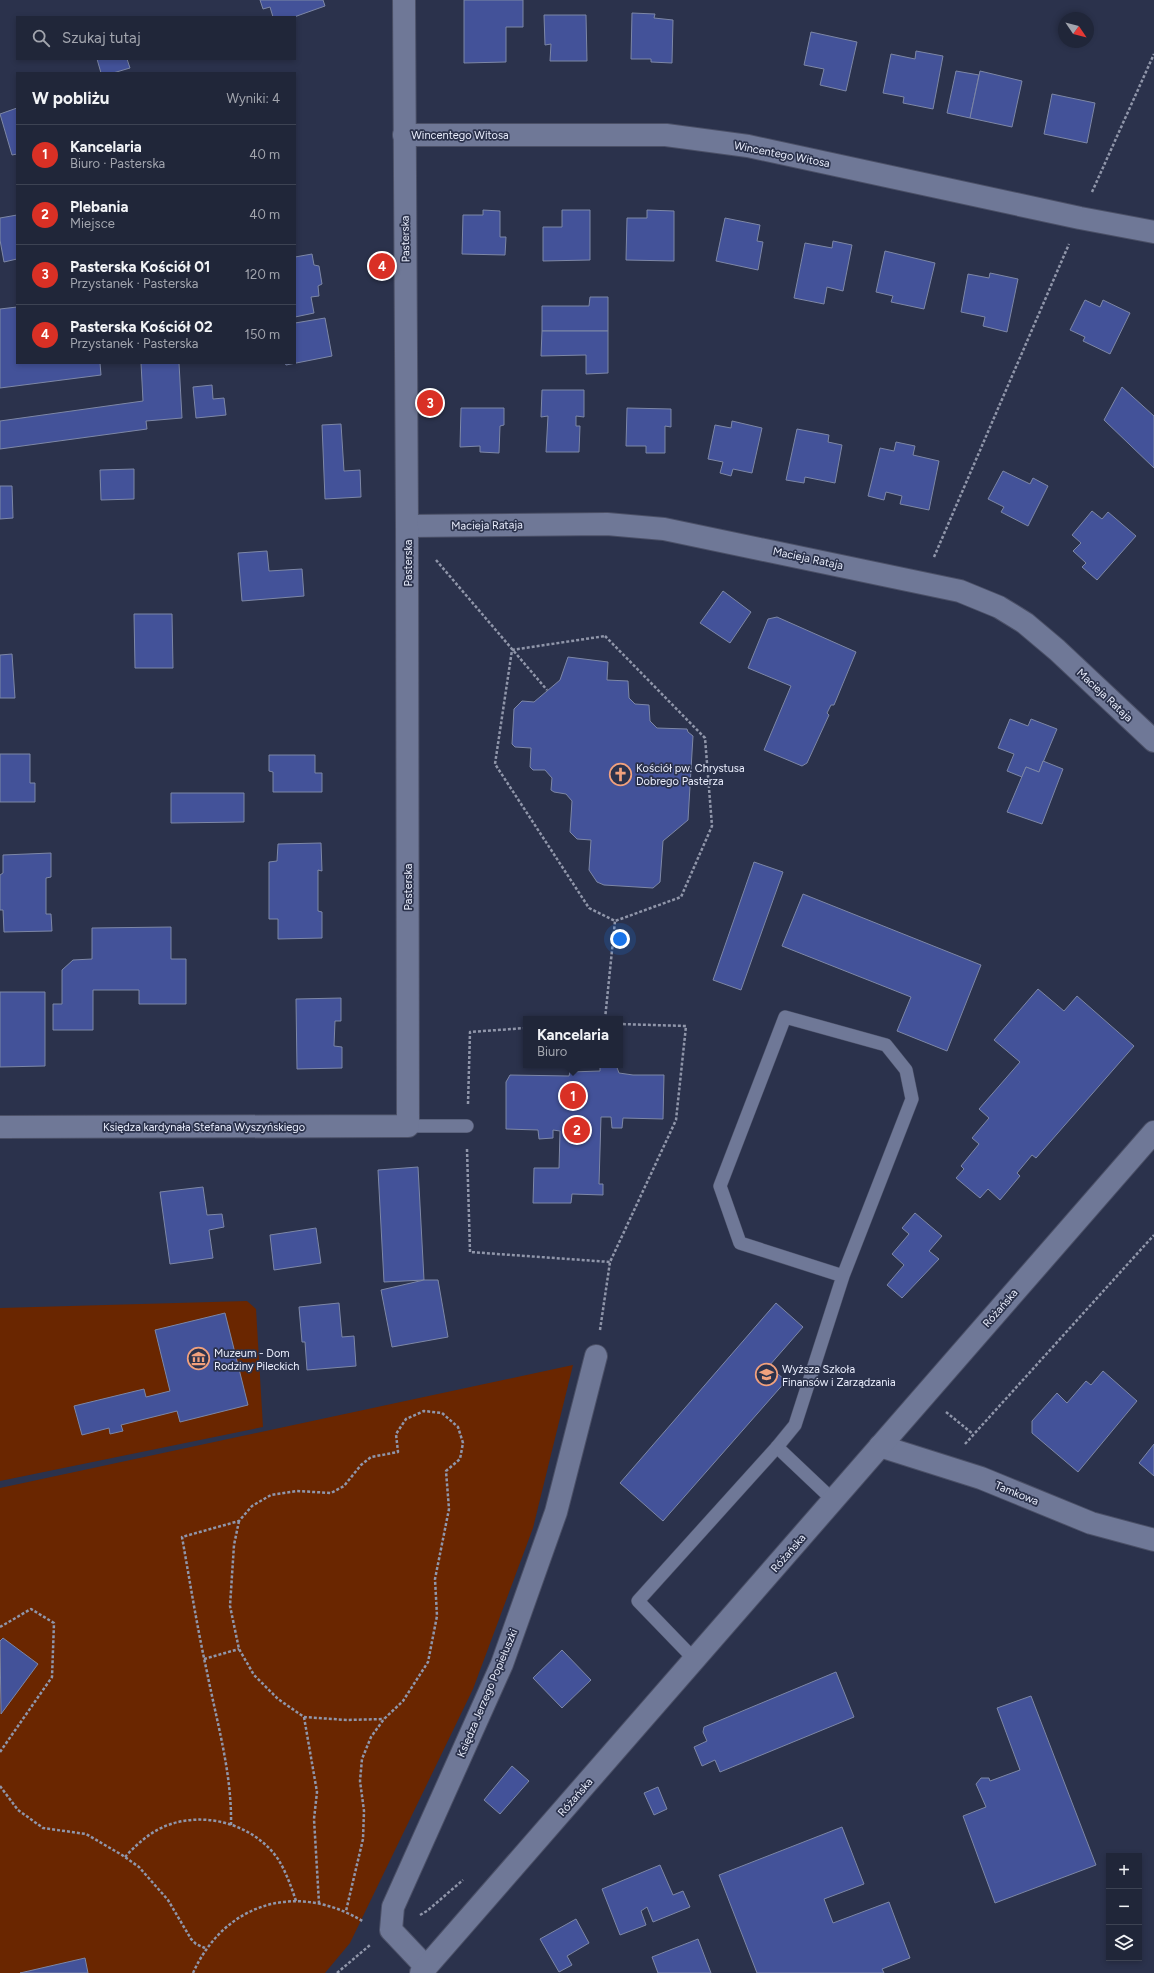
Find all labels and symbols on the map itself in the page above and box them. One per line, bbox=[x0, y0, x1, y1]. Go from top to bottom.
north arrow bbox=[1058, 12, 1094, 48]
street label: Wincentego Witosa bbox=[411, 129, 509, 142]
street label: Wincentego Witosa bbox=[733, 139, 831, 170]
street label: Pasterska bbox=[399, 215, 412, 263]
pin: 4 bbox=[369, 251, 395, 281]
pin: 3 bbox=[417, 388, 443, 418]
street label: Macieja Rataja bbox=[451, 518, 523, 533]
street label: Pasterska bbox=[402, 540, 415, 586]
street label: Macieja Rataja bbox=[772, 545, 844, 572]
street label: Macieja Rataja bbox=[1074, 666, 1135, 725]
church icon: Kościół pw. Chrystusa Dobrego Pasterza bbox=[607, 761, 633, 787]
place label: Kościół pw. Chrystusa Dobrego Pasterza bbox=[636, 762, 745, 788]
street label: Pasterska bbox=[402, 864, 415, 910]
your location bbox=[610, 929, 630, 949]
pin: 1 bbox=[560, 1081, 586, 1111]
pin: 2 bbox=[564, 1115, 590, 1145]
street label: Księdza kardynała Stefana Wyszyńskiego bbox=[103, 1121, 305, 1134]
street label: Różańska bbox=[980, 1287, 1020, 1330]
museum icon: Muzeum - Dom Rodziny Pileckich bbox=[186, 1346, 212, 1372]
place label: Muzeum - Dom Rodziny Pileckich bbox=[214, 1347, 300, 1373]
school or university icon: Wyższa Szkoła Finansów i Zarządzania bbox=[753, 1362, 779, 1388]
place label: Wyższa Szkoła Finansów i Zarządzania bbox=[782, 1363, 896, 1389]
street label: Tamkowa bbox=[993, 1479, 1041, 1508]
street label: Różańska bbox=[768, 1532, 808, 1575]
street label: Księdza Jerzego Popiełuszki bbox=[454, 1627, 520, 1759]
street label: Różańska bbox=[555, 1776, 595, 1819]

